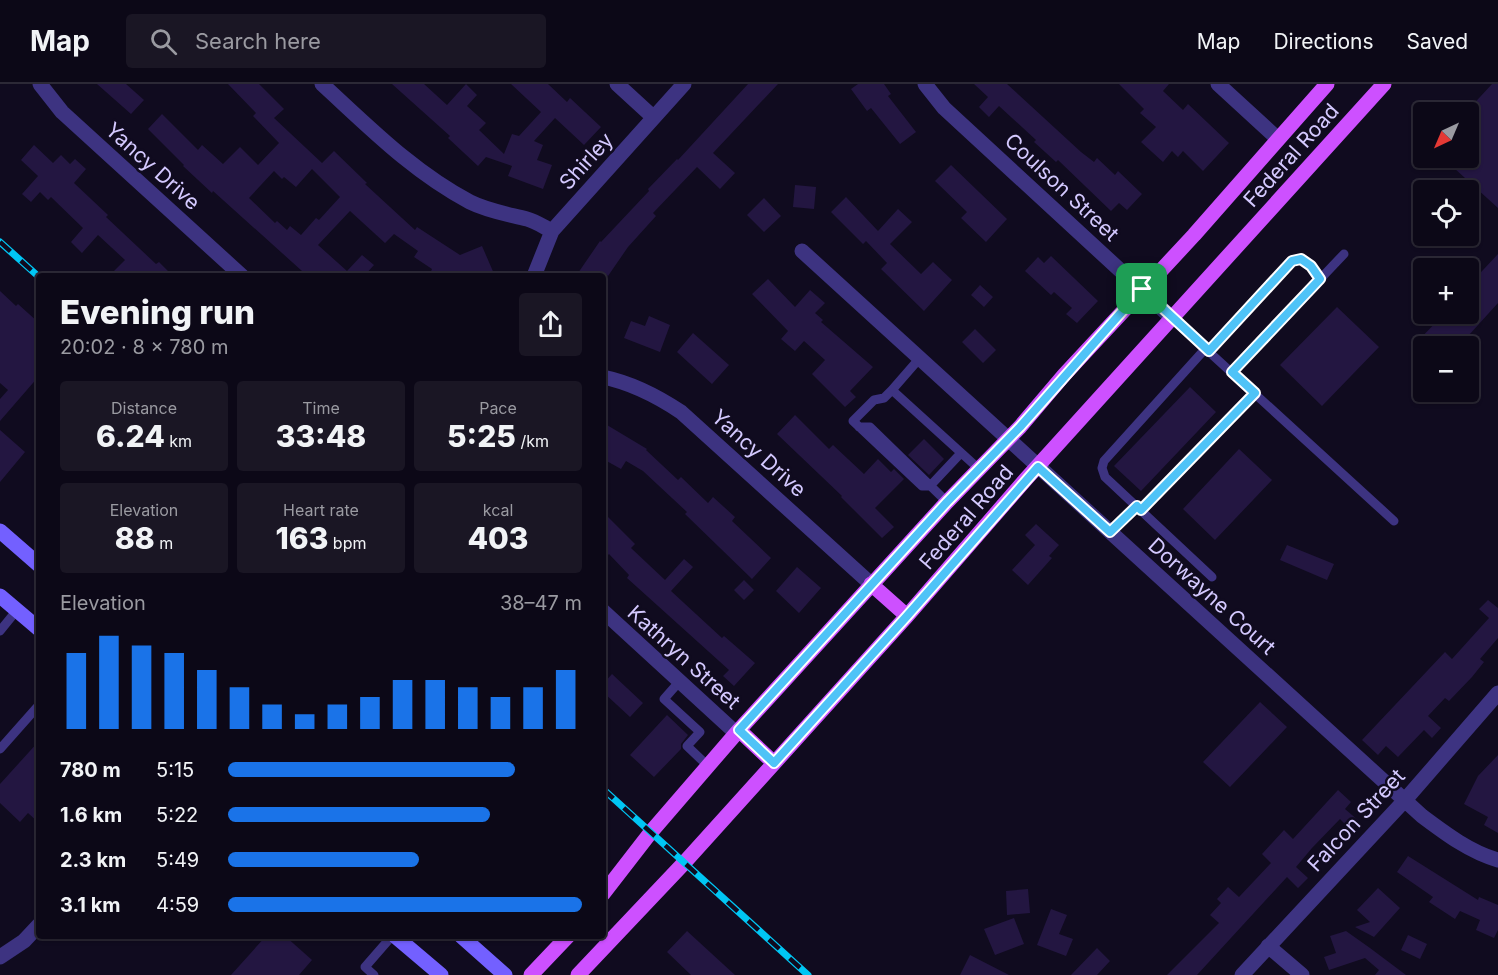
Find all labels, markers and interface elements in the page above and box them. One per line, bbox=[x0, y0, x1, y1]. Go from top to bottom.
search box bbox=[126, 14, 546, 68]
text: Map bbox=[30, 24, 90, 58]
icon: search bbox=[147, 25, 180, 58]
text: Search here bbox=[195, 28, 321, 54]
text: Map bbox=[1197, 29, 1240, 54]
text: Directions bbox=[1273, 29, 1374, 54]
text: Saved bbox=[1407, 29, 1468, 54]
street label: Federal Road bbox=[1238, 98, 1344, 212]
north arrow bbox=[1413, 102, 1479, 168]
map controls bbox=[1413, 102, 1479, 402]
street label: Yancy Drive bbox=[101, 117, 205, 215]
street label: Shirley bbox=[554, 127, 618, 195]
street label: Coulson Street bbox=[1000, 128, 1124, 246]
button: locate bbox=[1413, 180, 1479, 246]
button: + bbox=[1413, 258, 1479, 324]
pin bbox=[1116, 263, 1167, 314]
icon: arrive bbox=[1125, 272, 1158, 305]
text: Evening run bbox=[60, 292, 255, 332]
button: share bbox=[519, 293, 582, 356]
text: 20:02 · 8 × 780 m bbox=[60, 335, 228, 359]
button: − bbox=[1413, 336, 1479, 402]
text: Distance bbox=[111, 398, 177, 418]
text: Time bbox=[302, 398, 340, 418]
text: Pace bbox=[479, 398, 517, 418]
street label: Yancy Drive bbox=[707, 404, 811, 502]
text: 6.24 bbox=[96, 418, 165, 454]
text: 33:48 bbox=[276, 418, 366, 454]
text: 5:25 bbox=[447, 418, 516, 454]
text: km bbox=[165, 431, 192, 451]
text: /km bbox=[516, 431, 549, 451]
street label: Federal Road bbox=[914, 460, 1018, 574]
text: Elevation bbox=[110, 500, 178, 520]
text: Heart rate bbox=[283, 500, 359, 520]
text: kcal bbox=[483, 500, 513, 520]
text: 88 bbox=[115, 520, 155, 556]
text: 163 bbox=[276, 520, 328, 556]
text: 403 bbox=[467, 520, 529, 556]
street label: Dorwayne Court bbox=[1143, 532, 1281, 660]
text: m bbox=[155, 533, 173, 553]
text: bpm bbox=[328, 533, 366, 553]
text: Elevation bbox=[60, 591, 146, 615]
text: 38–47 m bbox=[500, 591, 582, 615]
street label: Kathryn Street bbox=[623, 600, 746, 714]
text: 780 m bbox=[60, 758, 121, 782]
text: 5:15 bbox=[156, 758, 194, 782]
street label: Falcon Street bbox=[1302, 764, 1410, 876]
text: 1.6 km bbox=[60, 803, 122, 827]
text: 5:22 bbox=[156, 803, 198, 827]
text: 2.3 km bbox=[60, 848, 126, 872]
text: 5:49 bbox=[156, 848, 199, 872]
text: 3.1 km bbox=[60, 893, 121, 917]
text: 4:59 bbox=[156, 893, 199, 917]

